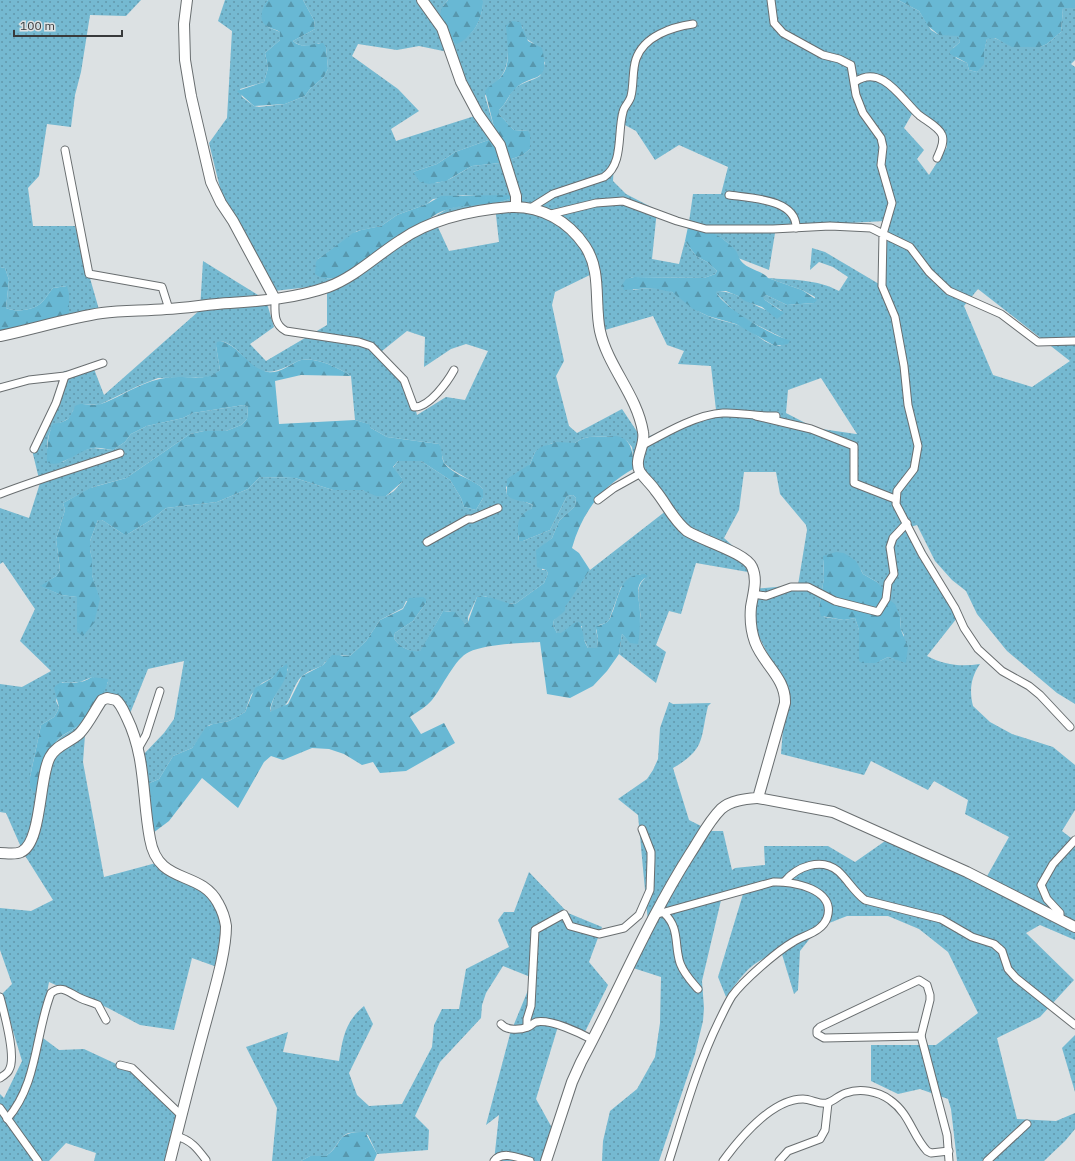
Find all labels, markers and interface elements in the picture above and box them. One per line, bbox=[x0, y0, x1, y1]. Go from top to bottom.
scale bar bbox=[14, 12, 122, 38]
text: 100 m bbox=[20, 18, 55, 33]

